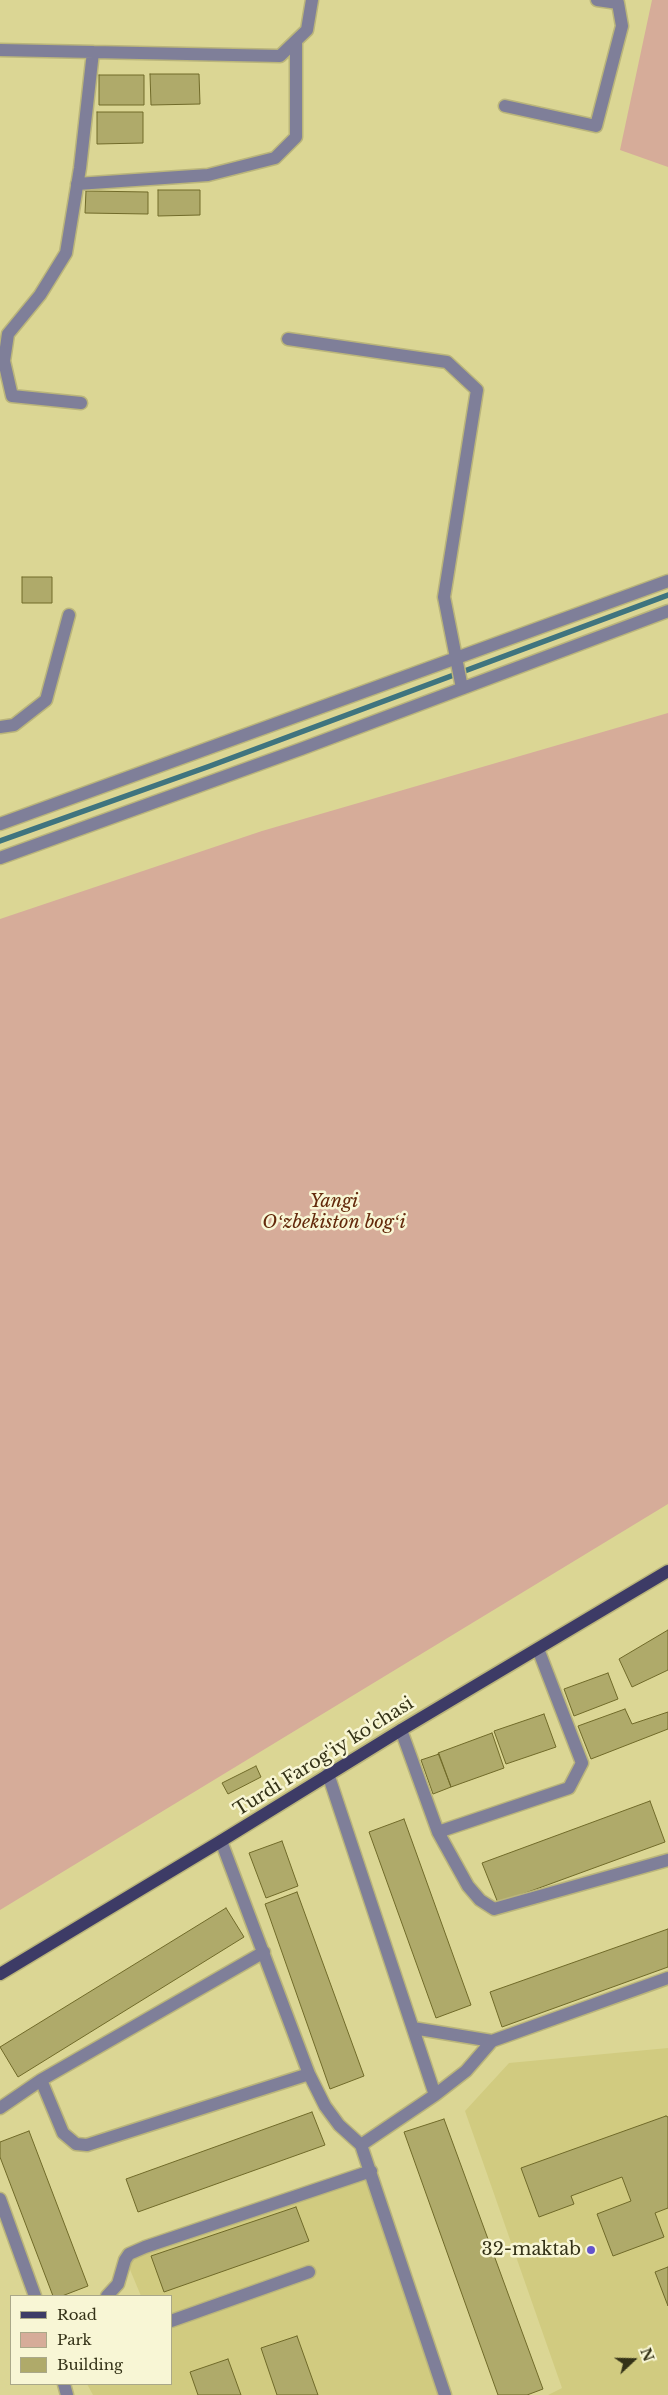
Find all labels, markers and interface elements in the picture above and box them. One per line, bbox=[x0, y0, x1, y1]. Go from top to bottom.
park label: Yangi Oʻzbekiston bogʻi bbox=[262, 1191, 406, 1234]
street label: Turdi Farog'iy ko'chasi bbox=[230, 1693, 418, 1821]
place label: 32-maktab bbox=[482, 2239, 581, 2261]
marker: 32-maktab bbox=[585, 2244, 597, 2256]
legend bbox=[10, 2295, 172, 2385]
text: Road bbox=[57, 2305, 97, 2324]
text: Park bbox=[57, 2330, 92, 2349]
north arrow bbox=[608, 2335, 658, 2385]
text: N bbox=[636, 2345, 658, 2364]
text: Building bbox=[57, 2355, 123, 2374]

